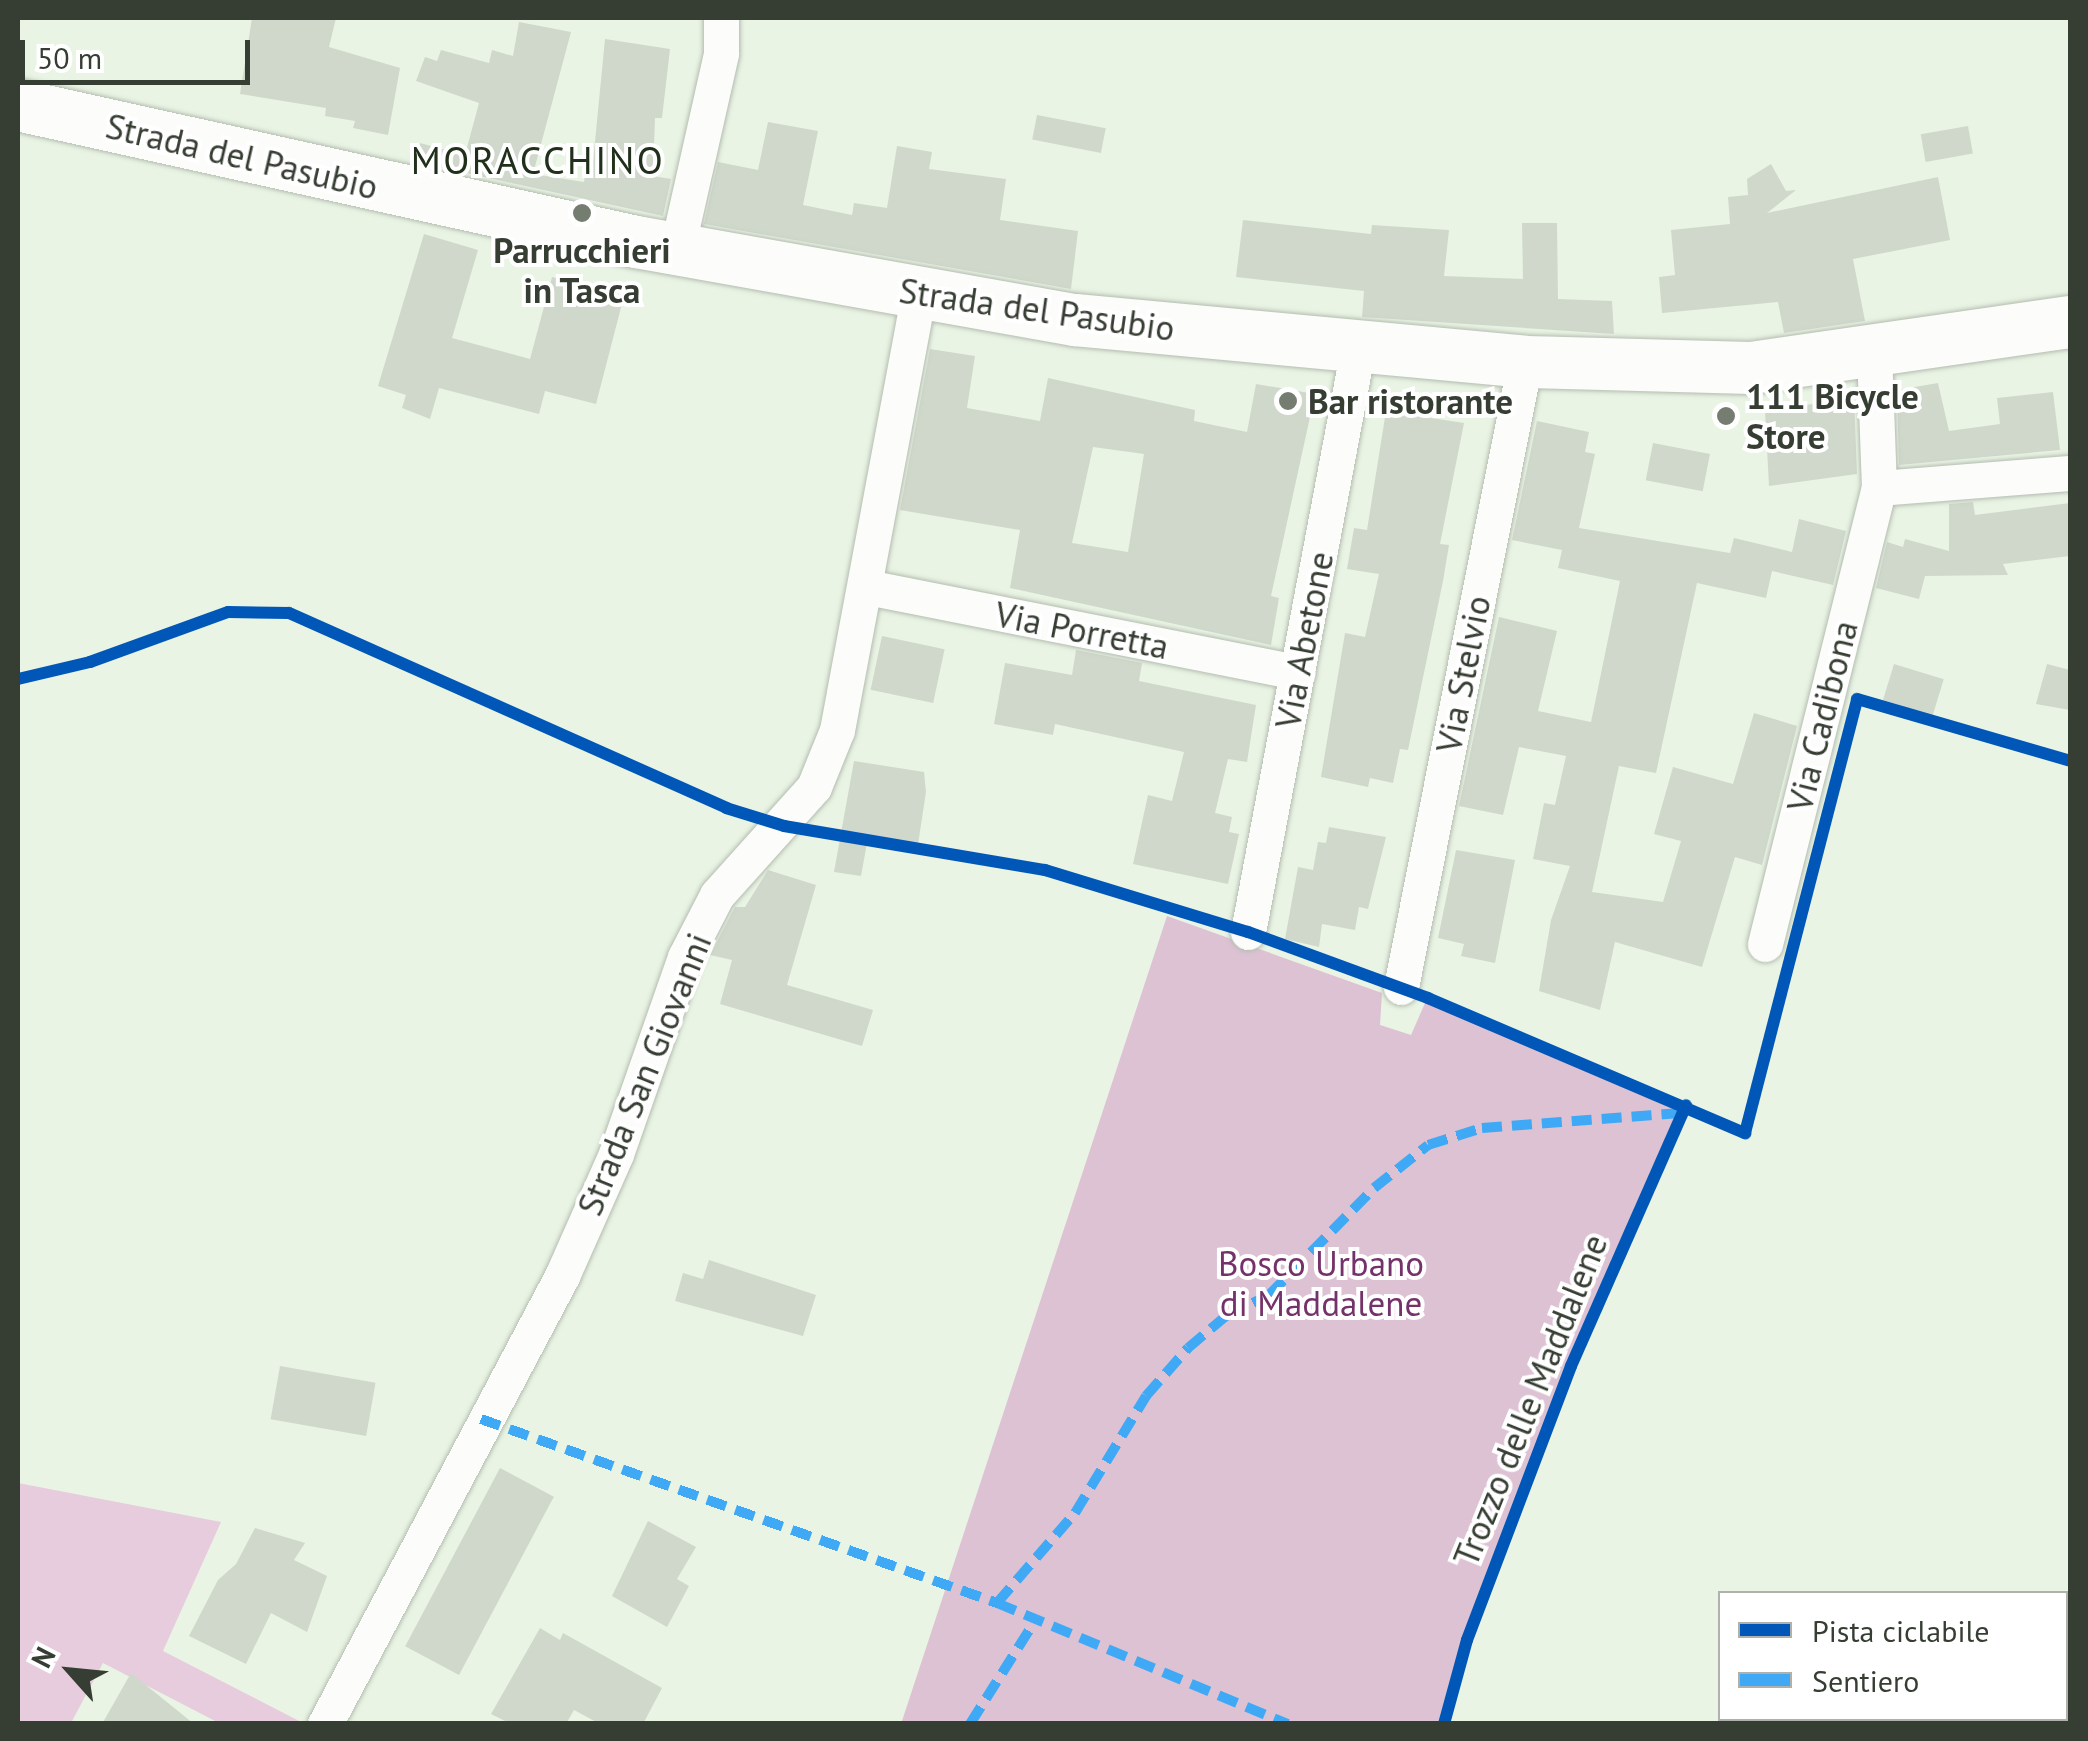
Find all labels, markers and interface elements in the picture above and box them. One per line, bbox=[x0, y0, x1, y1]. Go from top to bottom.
scale bar bbox=[25, 20, 255, 82]
text: 50 m bbox=[37, 38, 102, 77]
street label: Strada del Pasubio bbox=[102, 104, 382, 208]
district label: MORACCHINO bbox=[411, 137, 665, 183]
marker: Parrucchieri in Tasca bbox=[571, 202, 593, 224]
place label: Parrucchieri in Tasca bbox=[493, 229, 671, 311]
street label: Strada del Pasubio bbox=[897, 269, 1177, 349]
place label: 111 Bicycle Store bbox=[1746, 375, 1919, 457]
place label: Bar ristorante bbox=[1308, 380, 1513, 422]
marker: Bar ristorante bbox=[1277, 390, 1299, 412]
marker: 111 Bicycle Store bbox=[1715, 405, 1737, 427]
street label: Via Abetone bbox=[1266, 548, 1342, 732]
street label: Via Stelvio bbox=[1427, 592, 1499, 756]
street label: Via Porretta bbox=[992, 593, 1172, 667]
street label: Via Cadibona bbox=[1778, 616, 1866, 816]
street label: Strada San Giovanni bbox=[568, 927, 720, 1221]
street label: Trozzo delle Maddalene bbox=[1444, 1228, 1616, 1572]
park label: Bosco Urbano di Maddalene bbox=[1218, 1242, 1424, 1324]
legend bbox=[1718, 1591, 2068, 1721]
text: Pista ciclabile bbox=[1812, 1611, 1989, 1650]
north arrow bbox=[20, 1621, 120, 1721]
text: N bbox=[22, 1641, 63, 1674]
text: Sentiero bbox=[1812, 1661, 1919, 1700]

